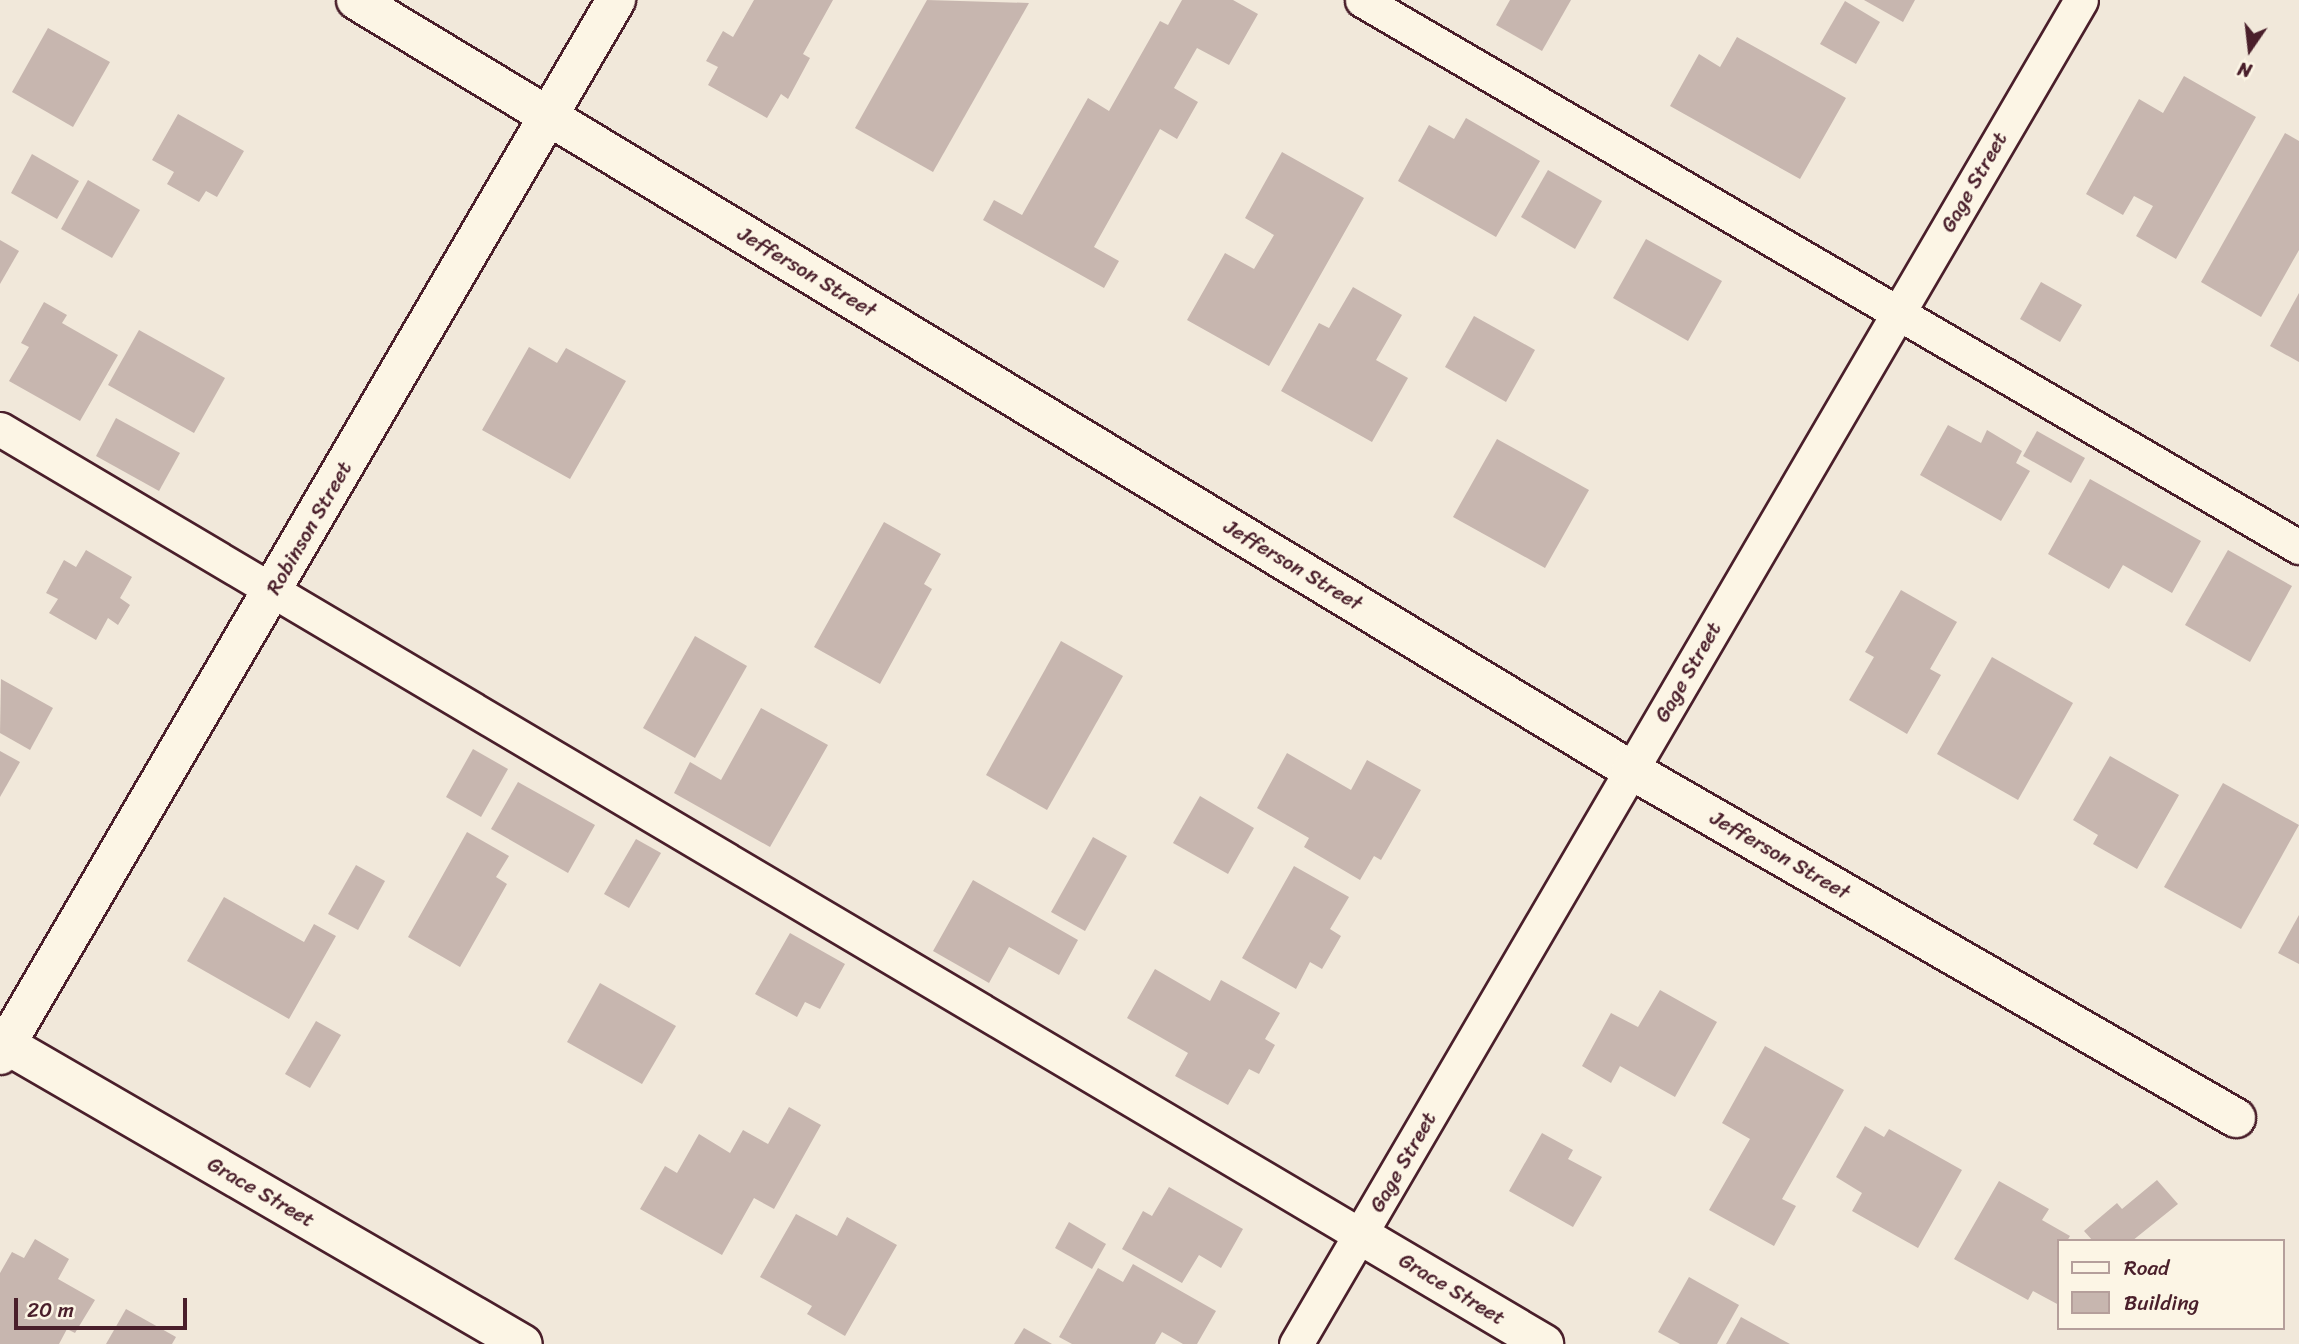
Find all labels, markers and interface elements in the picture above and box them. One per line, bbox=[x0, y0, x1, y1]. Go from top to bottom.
north arrow bbox=[2215, 14, 2285, 84]
text: N bbox=[2234, 52, 2255, 87]
street label: Gage Street bbox=[1935, 127, 2013, 237]
street label: Jefferson Street bbox=[733, 221, 881, 323]
street label: Robinson Street bbox=[261, 457, 357, 599]
street label: Jefferson Street bbox=[1219, 514, 1367, 616]
street label: Gage Street bbox=[1649, 617, 1727, 727]
street label: Jefferson Street bbox=[1706, 805, 1854, 905]
street label: Gage Street bbox=[1364, 1107, 1442, 1217]
street label: Grace Street bbox=[203, 1151, 319, 1233]
legend bbox=[2058, 1239, 2285, 1330]
street label: Grace Street bbox=[1394, 1247, 1510, 1331]
text: Road bbox=[2124, 1249, 2169, 1287]
scale bar bbox=[18, 1284, 191, 1328]
text: Building bbox=[2124, 1284, 2199, 1322]
text: 20 m bbox=[27, 1291, 74, 1329]

